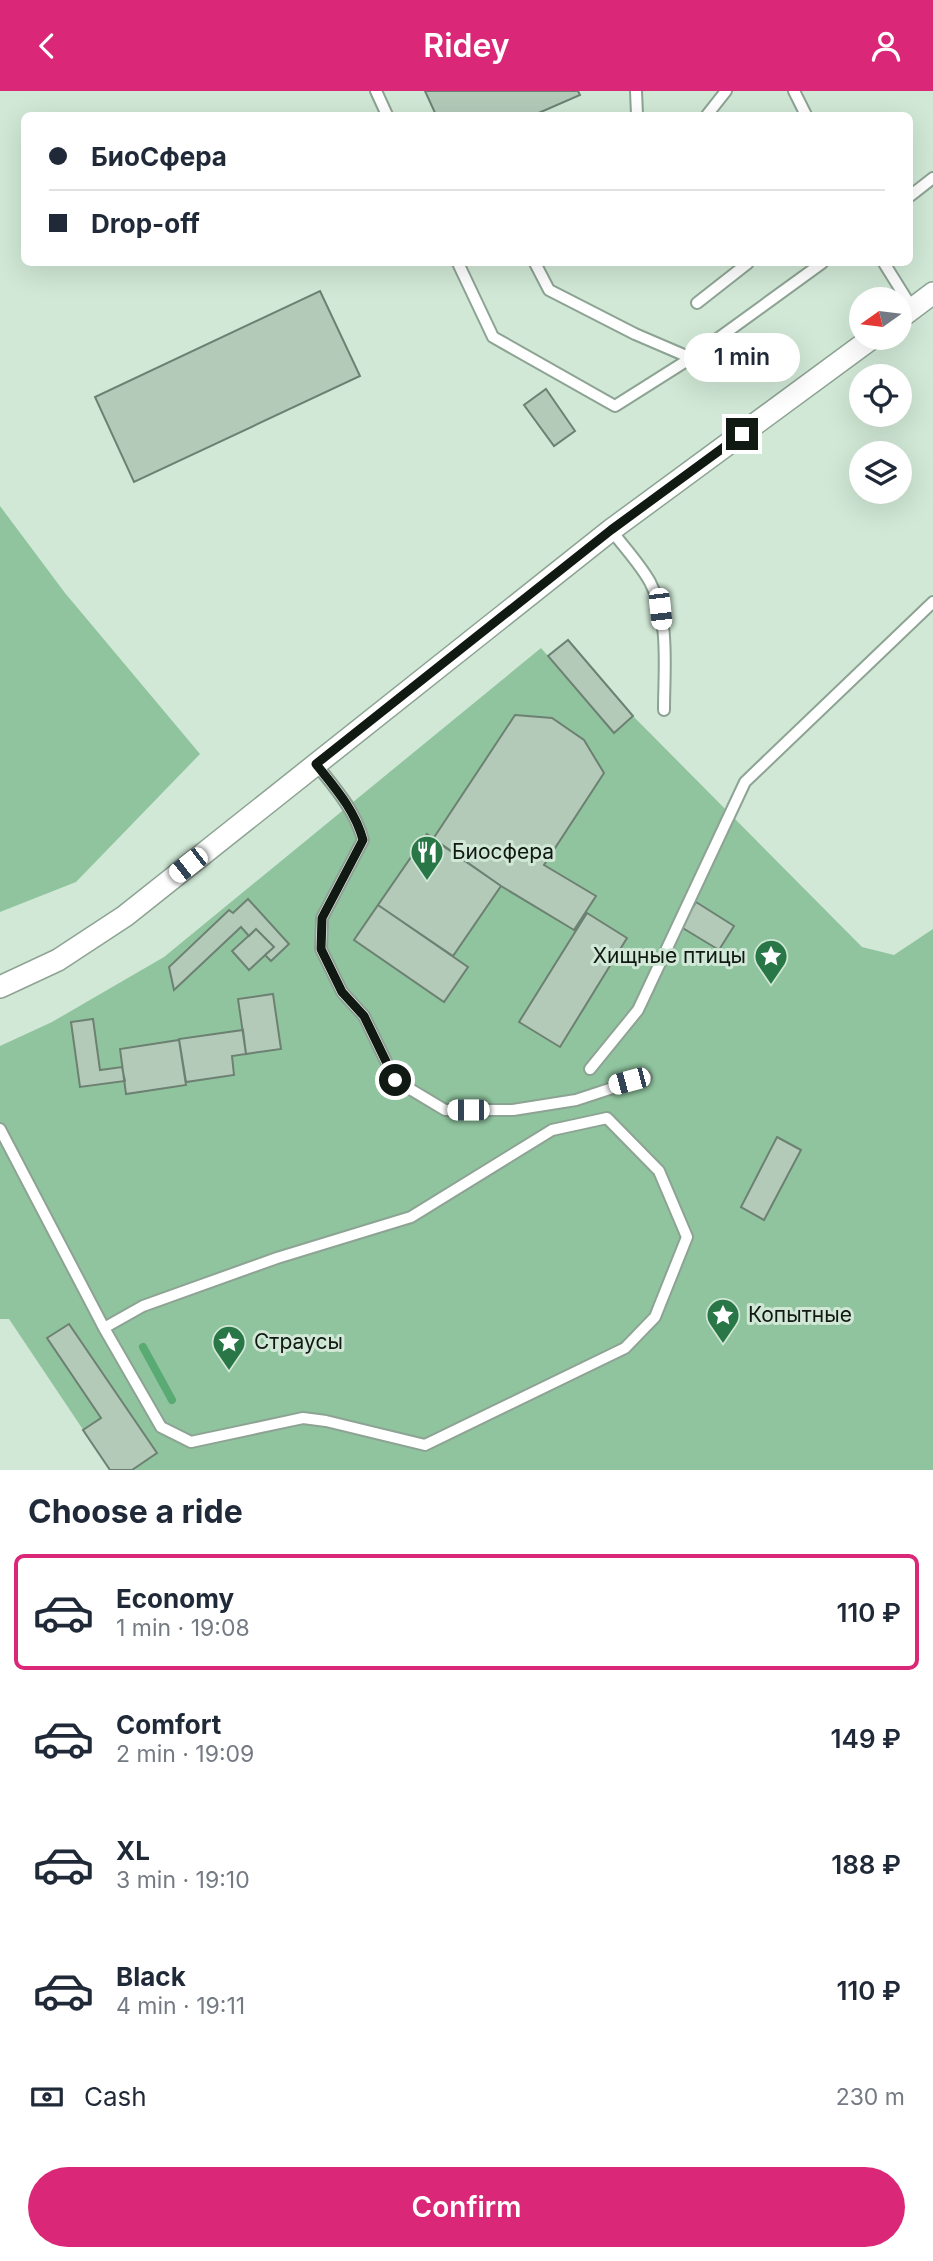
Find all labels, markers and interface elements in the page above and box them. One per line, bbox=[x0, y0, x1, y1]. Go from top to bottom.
text: Ridey bbox=[423, 26, 510, 65]
icon: back bbox=[28, 27, 66, 65]
icon: person bbox=[867, 27, 905, 65]
text: БиоСфера bbox=[91, 141, 227, 172]
text: Drop-off bbox=[91, 208, 200, 239]
north arrow bbox=[849, 287, 912, 350]
map controls bbox=[849, 287, 912, 504]
callout: 1 min bbox=[684, 333, 800, 381]
text: 1 min bbox=[714, 343, 770, 371]
button: locate bbox=[849, 364, 912, 427]
route end bbox=[726, 418, 758, 450]
button: layers bbox=[849, 441, 912, 504]
car bbox=[648, 587, 673, 631]
restaurant icon: Биосфера bbox=[408, 833, 446, 882]
place label: Биосфера bbox=[452, 839, 554, 864]
car bbox=[165, 844, 212, 886]
place icon: Хищные птицы bbox=[752, 937, 790, 986]
place label: Хищные птицы bbox=[593, 943, 746, 968]
route start bbox=[379, 1064, 411, 1096]
car bbox=[606, 1065, 653, 1097]
car bbox=[448, 1100, 490, 1121]
place icon: Копытные bbox=[704, 1296, 742, 1345]
place label: Копытные bbox=[748, 1302, 852, 1327]
place icon: Страусы bbox=[210, 1323, 248, 1372]
place label: Страусы bbox=[254, 1329, 343, 1354]
text: Choose a ride bbox=[28, 1492, 243, 1531]
icon: car bbox=[32, 1581, 95, 1644]
text: Economy bbox=[116, 1583, 234, 1614]
text: 110 ₽ bbox=[836, 1597, 901, 1628]
text: 1 min · 19:08 bbox=[116, 1614, 250, 1642]
icon: car bbox=[32, 1707, 95, 1770]
text: Comfort bbox=[116, 1709, 221, 1740]
text: 149 ₽ bbox=[831, 1723, 901, 1754]
text: 2 min · 19:09 bbox=[116, 1740, 254, 1768]
icon: car bbox=[32, 1833, 95, 1896]
text: XL bbox=[116, 1835, 150, 1866]
text: 188 ₽ bbox=[831, 1849, 901, 1880]
text: 3 min · 19:10 bbox=[116, 1866, 250, 1894]
icon: car bbox=[32, 1959, 95, 2022]
text: Black bbox=[116, 1961, 186, 1992]
text: 110 ₽ bbox=[836, 1975, 901, 2006]
text: 4 min · 19:11 bbox=[116, 1992, 245, 2020]
icon: cash bbox=[28, 2078, 66, 2116]
text: Cash bbox=[84, 2081, 147, 2112]
text: 230 m bbox=[836, 2083, 905, 2111]
button: Confirm bbox=[28, 2167, 905, 2247]

